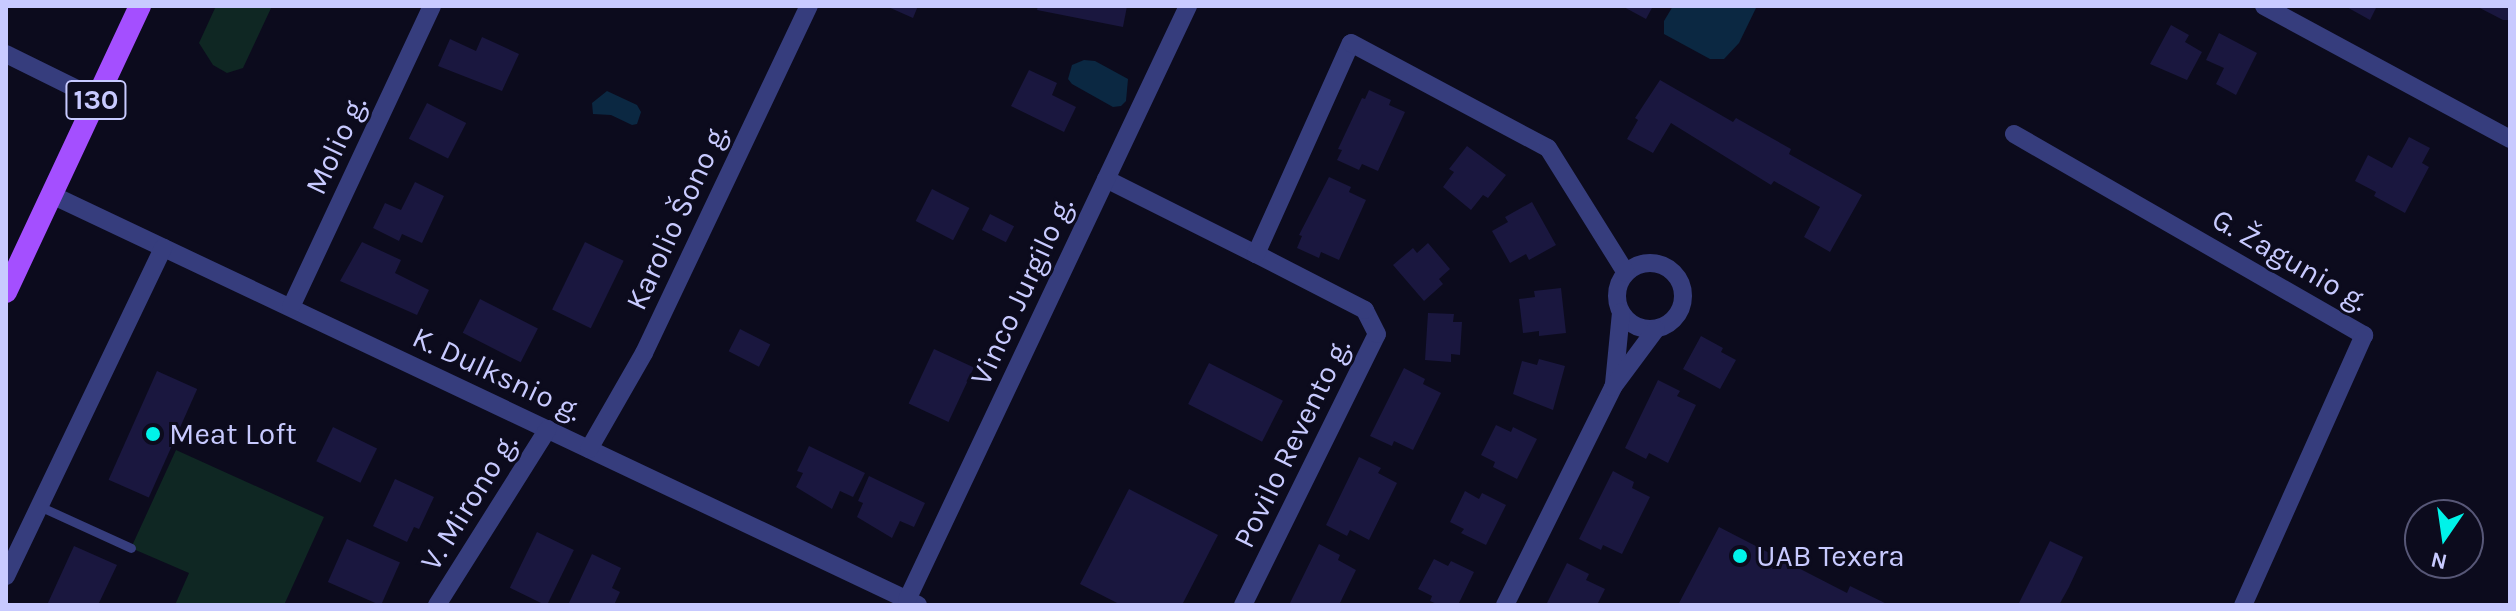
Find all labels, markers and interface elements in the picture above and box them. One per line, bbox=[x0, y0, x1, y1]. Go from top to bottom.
road number: 130 bbox=[64, 76, 128, 124]
street label: Molio g. bbox=[298, 90, 374, 200]
street label: Karolio Šono g. bbox=[618, 118, 736, 316]
street label: Vinco Jurgilo g. bbox=[963, 191, 1081, 391]
street label: G. Žagunio g. bbox=[2206, 201, 2374, 319]
street label: K. Dulksnio g. bbox=[407, 319, 587, 429]
street label: Povilo Revento g. bbox=[1226, 332, 1358, 554]
place label: Meat Loft bbox=[169, 416, 297, 452]
marker: Meat Loft bbox=[144, 425, 162, 443]
street label: V. Mirono g. bbox=[413, 427, 525, 577]
north arrow bbox=[2404, 499, 2484, 579]
place label: UAB Texera bbox=[1756, 538, 1905, 574]
text: N bbox=[2428, 546, 2450, 575]
marker: UAB Texera bbox=[1731, 547, 1749, 565]

